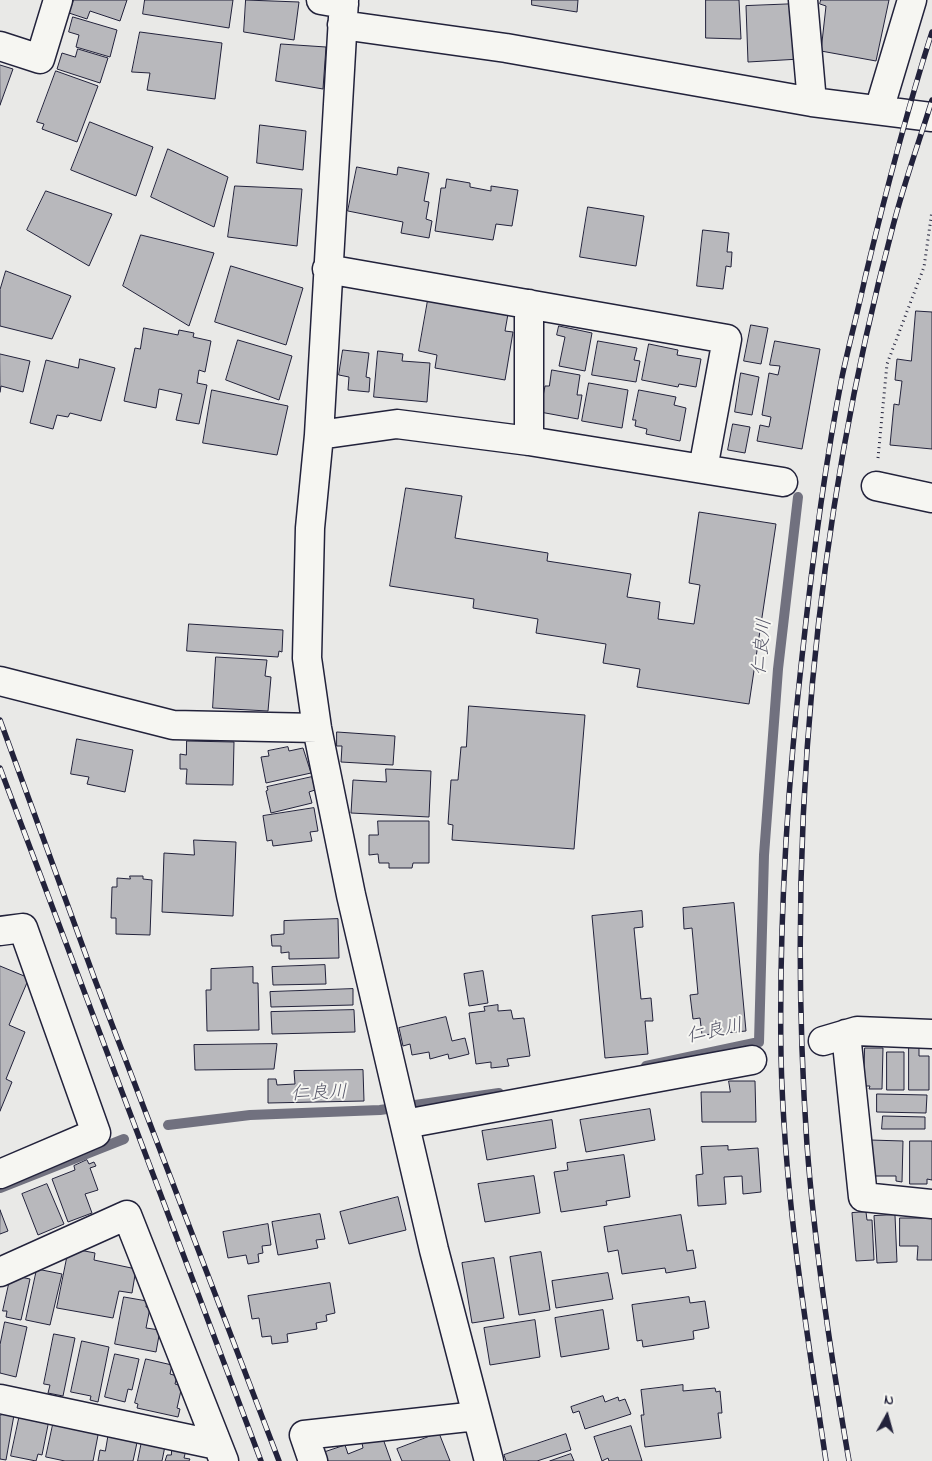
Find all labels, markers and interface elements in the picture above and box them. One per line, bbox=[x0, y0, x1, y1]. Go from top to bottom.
water label: 仁良川 bbox=[750, 617, 778, 677]
water label: 仁良川 bbox=[685, 1016, 745, 1050]
water label: 仁良川 bbox=[290, 1083, 348, 1107]
text: N bbox=[883, 1390, 895, 1412]
north arrow bbox=[862, 1391, 912, 1441]

